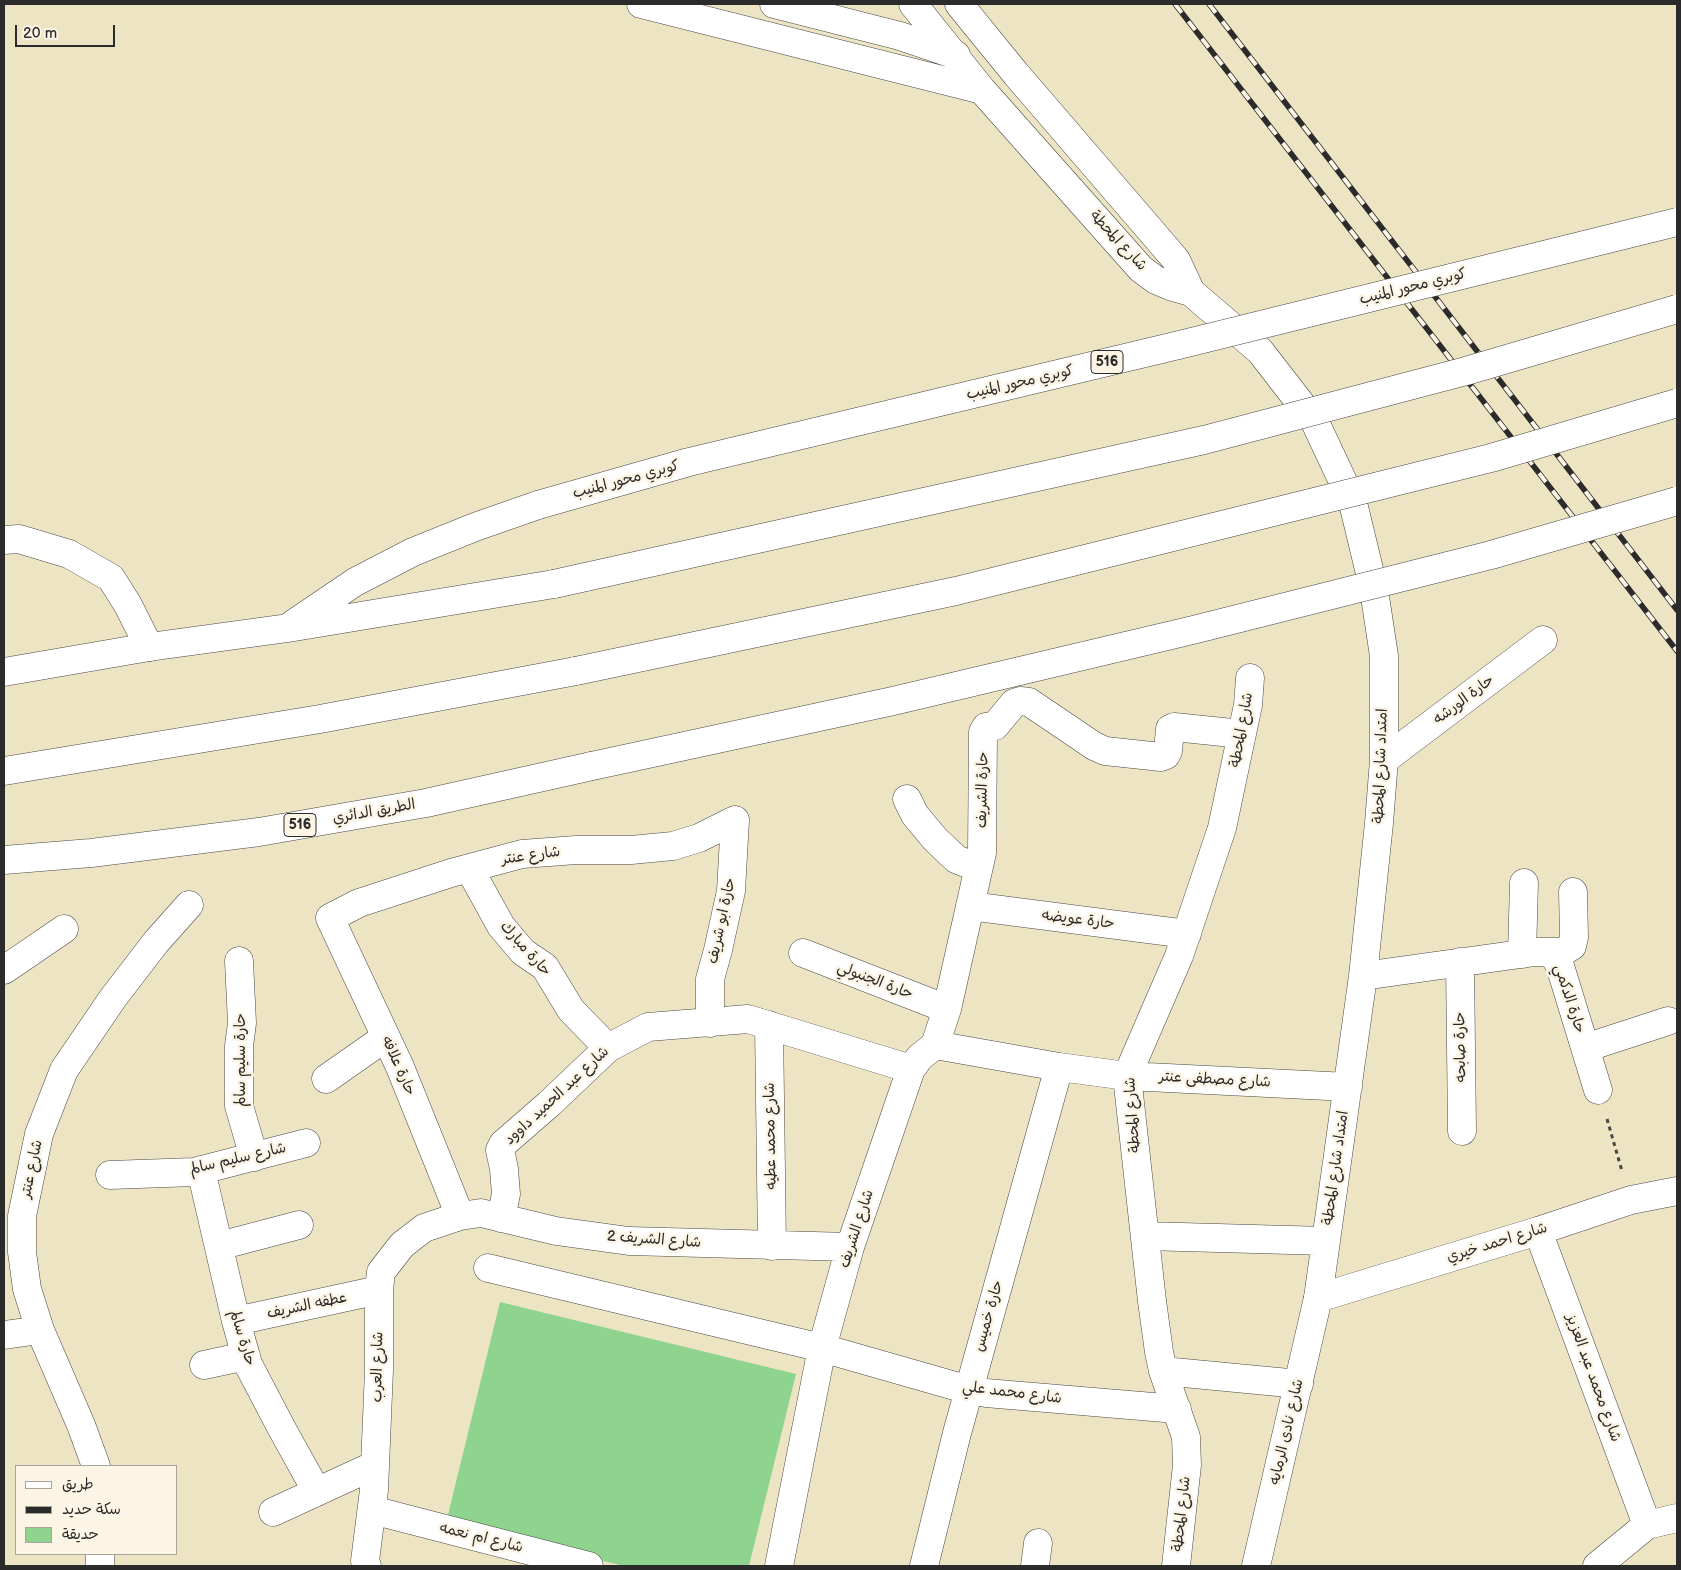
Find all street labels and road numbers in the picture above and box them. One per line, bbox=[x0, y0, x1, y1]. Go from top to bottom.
street label: شارع المحطة bbox=[1086, 207, 1150, 275]
street label: كوبري محور المنيب bbox=[1358, 265, 1468, 309]
road number: 516 bbox=[1091, 351, 1123, 374]
street label: كوبري محور المنيب bbox=[965, 362, 1075, 404]
street label: كوبري محور المنيب bbox=[571, 457, 681, 503]
street label: حارة الورشه bbox=[1430, 671, 1498, 729]
street label: شارع المحطة bbox=[1227, 691, 1257, 769]
street label: امتداد شارع المحطة bbox=[1370, 708, 1392, 824]
street label: حارة الشريف bbox=[973, 752, 993, 828]
street label: الطريق الدائري bbox=[331, 796, 417, 828]
road number: 516 bbox=[284, 814, 316, 836]
street label: شارع عنتر bbox=[500, 843, 562, 869]
street label: حارة ابو شريف bbox=[704, 876, 740, 966]
street label: حارة عويضه bbox=[1041, 907, 1115, 933]
street label: حارة مبارك bbox=[496, 918, 554, 980]
street label: حارة الجنبولي bbox=[835, 958, 915, 1004]
street label: حارة الدكمي bbox=[1549, 962, 1589, 1036]
street label: حارة صابحه bbox=[1451, 1012, 1471, 1082]
street label: حارة سليم سالم bbox=[232, 1013, 250, 1107]
street label: حارة علافه bbox=[377, 1033, 419, 1099]
street label: شارع عبد الحميد داوود bbox=[501, 1043, 613, 1149]
street label: شارع مصطفى عنتر bbox=[1159, 1068, 1271, 1092]
street label: شارع المحطة bbox=[1121, 1077, 1145, 1153]
street label: شارع محمد عطيه bbox=[761, 1082, 781, 1190]
street label: امتداد شارع المحطة bbox=[1319, 1110, 1353, 1226]
street label: شارع عنتر bbox=[17, 1138, 47, 1200]
street label: شارع سليم سالم bbox=[188, 1139, 288, 1179]
street label: شارع الشريف bbox=[836, 1188, 878, 1270]
street label: شارع احمد خيري bbox=[1444, 1219, 1550, 1267]
street label: شارع الشريف 2 bbox=[606, 1228, 702, 1252]
street label: حارة خميس bbox=[970, 1278, 1008, 1354]
street label: عطفه الشريف bbox=[265, 1289, 349, 1323]
street label: حارة سالم bbox=[225, 1308, 259, 1368]
street label: شارع محمد عبد العزيز bbox=[1562, 1312, 1624, 1444]
street label: شارع العرب bbox=[368, 1331, 388, 1403]
street label: شارع نادى الرمايه bbox=[1266, 1377, 1308, 1487]
street label: شارع محمد علي bbox=[961, 1378, 1063, 1408]
street label: شارع المحطة bbox=[1169, 1475, 1195, 1553]
street label: شارع ام نعمه bbox=[437, 1519, 525, 1557]

